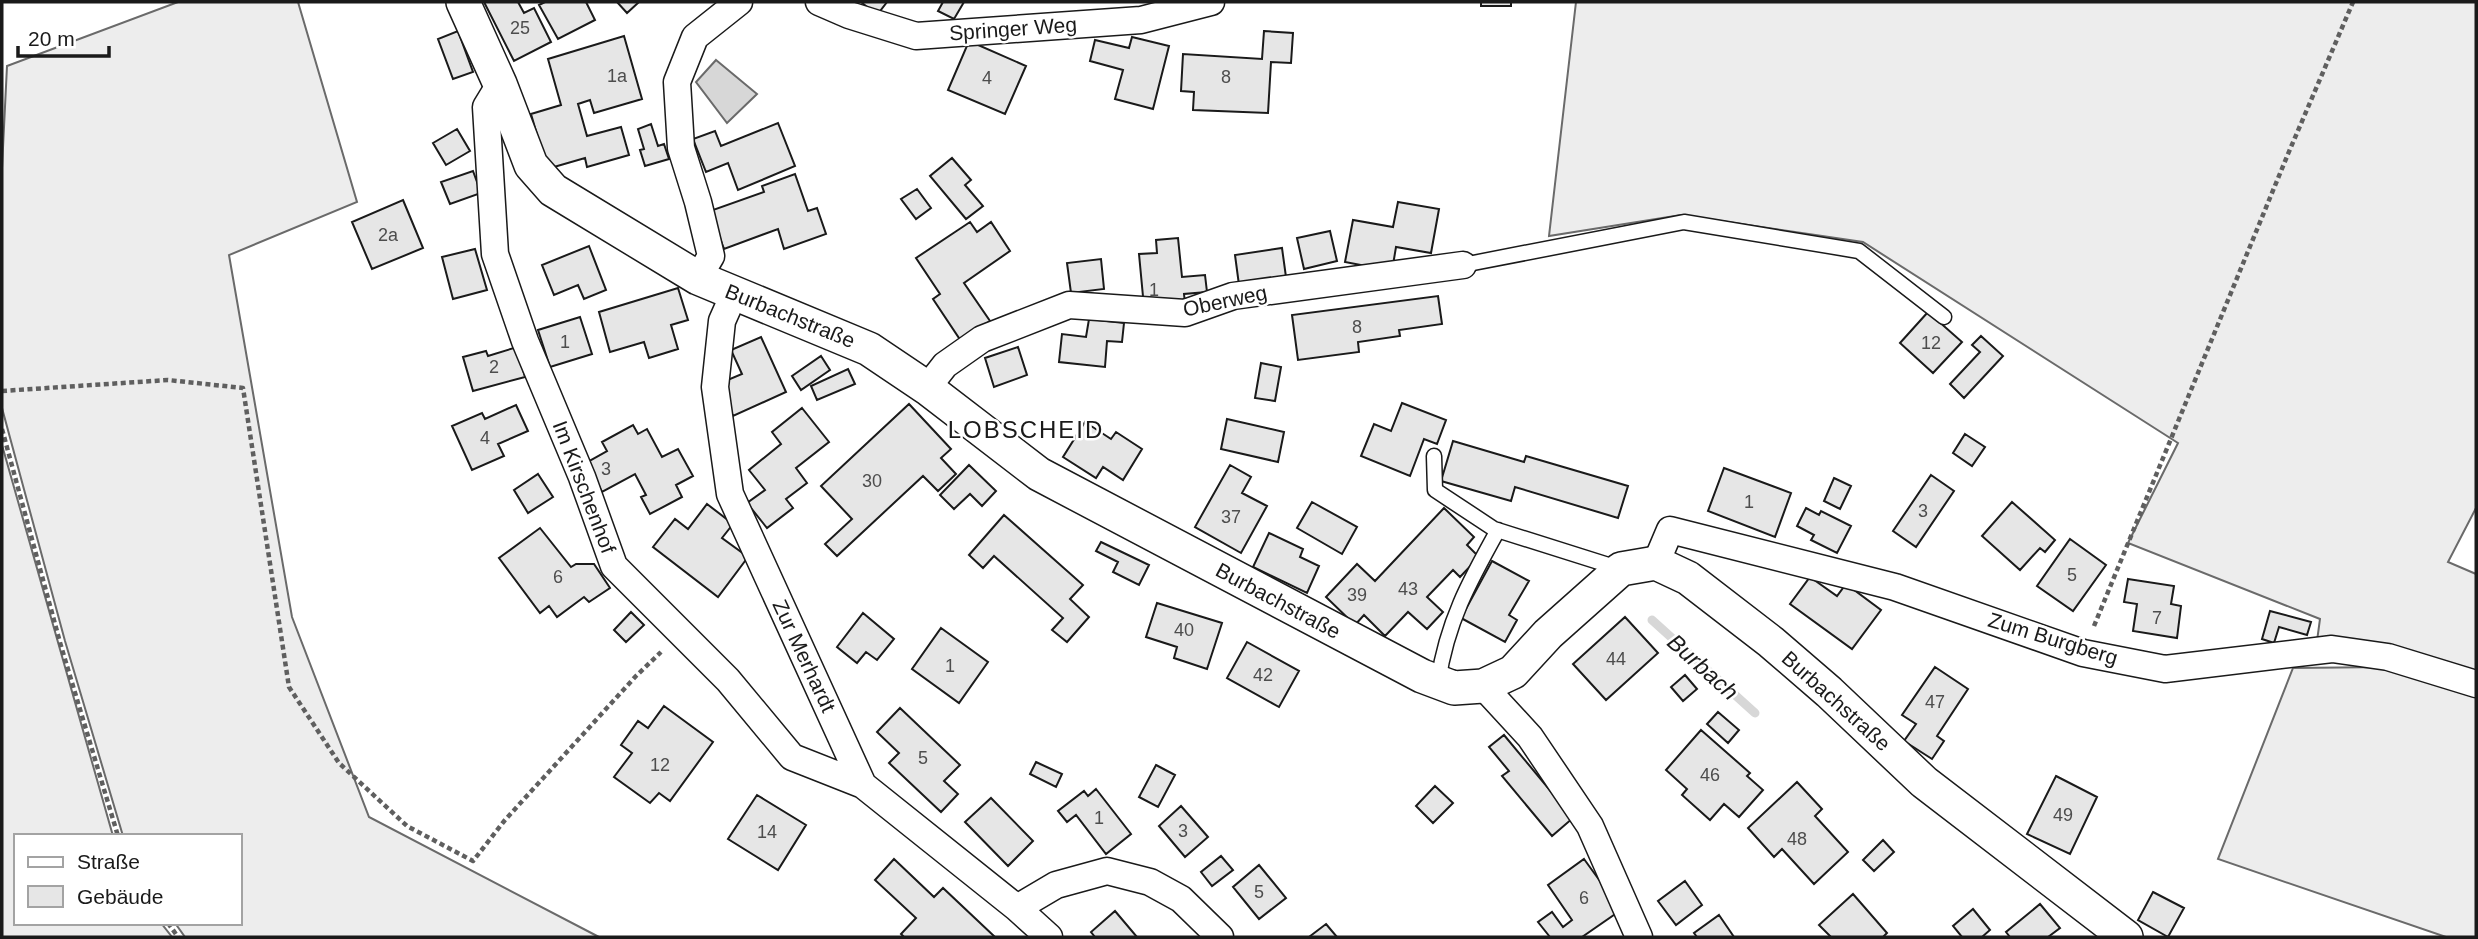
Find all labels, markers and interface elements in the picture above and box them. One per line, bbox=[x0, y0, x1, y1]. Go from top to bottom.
street label: Springer Weg bbox=[948, 13, 1078, 44]
scale bar bbox=[18, 14, 108, 58]
house number: 25 bbox=[510, 18, 530, 38]
text: 20 m bbox=[28, 27, 75, 50]
house number: 1a bbox=[607, 66, 628, 86]
house number: 8 bbox=[1221, 67, 1231, 87]
house number: 4 bbox=[982, 68, 992, 88]
house number: 2a bbox=[378, 225, 399, 245]
street label: Burbachstraße bbox=[722, 279, 858, 352]
house number: 1 bbox=[1149, 280, 1159, 300]
street label: Oberweg bbox=[1181, 280, 1269, 321]
house number: 8 bbox=[1352, 317, 1362, 337]
house number: 1 bbox=[560, 332, 570, 352]
house number: 12 bbox=[1921, 333, 1941, 353]
house number: 2 bbox=[489, 357, 499, 377]
district label: LOBSCHEID bbox=[948, 416, 1104, 443]
street label: Im Kirschenhof bbox=[549, 417, 620, 556]
house number: 4 bbox=[480, 428, 490, 448]
house number: 3 bbox=[601, 459, 611, 479]
house number: 30 bbox=[862, 471, 882, 491]
house number: 1 bbox=[1744, 492, 1754, 512]
house number: 3 bbox=[1918, 501, 1928, 521]
house number: 37 bbox=[1221, 507, 1241, 527]
street label: Burbachstraße bbox=[1212, 558, 1344, 643]
house number: 5 bbox=[2067, 565, 2077, 585]
house number: 6 bbox=[553, 567, 563, 587]
house number: 43 bbox=[1398, 579, 1418, 599]
house number: 39 bbox=[1347, 585, 1367, 605]
street label: Zur Merhardt bbox=[768, 596, 841, 716]
street label: Zum Burgberg bbox=[1986, 608, 2121, 669]
house number: 7 bbox=[2152, 608, 2162, 628]
house number: 40 bbox=[1174, 620, 1194, 640]
water label: Burbach bbox=[1662, 629, 1744, 705]
street label: Burbachstraße bbox=[1777, 646, 1895, 755]
house number: 44 bbox=[1606, 649, 1626, 669]
house number: 1 bbox=[945, 656, 955, 676]
house number: 42 bbox=[1253, 665, 1273, 685]
house number: 47 bbox=[1925, 692, 1945, 712]
house number: 5 bbox=[918, 748, 928, 768]
house number: 12 bbox=[650, 755, 670, 775]
house number: 46 bbox=[1700, 765, 1720, 785]
house number: 49 bbox=[2053, 805, 2073, 825]
house number: 1 bbox=[1094, 808, 1104, 828]
house number: 3 bbox=[1178, 821, 1188, 841]
house number: 14 bbox=[757, 822, 777, 842]
house number: 48 bbox=[1787, 829, 1807, 849]
legend bbox=[14, 834, 242, 925]
text: Straße bbox=[77, 850, 140, 873]
house number: 5 bbox=[1254, 882, 1264, 902]
text: Gebäude bbox=[77, 885, 163, 908]
house number: 6 bbox=[1579, 888, 1589, 908]

